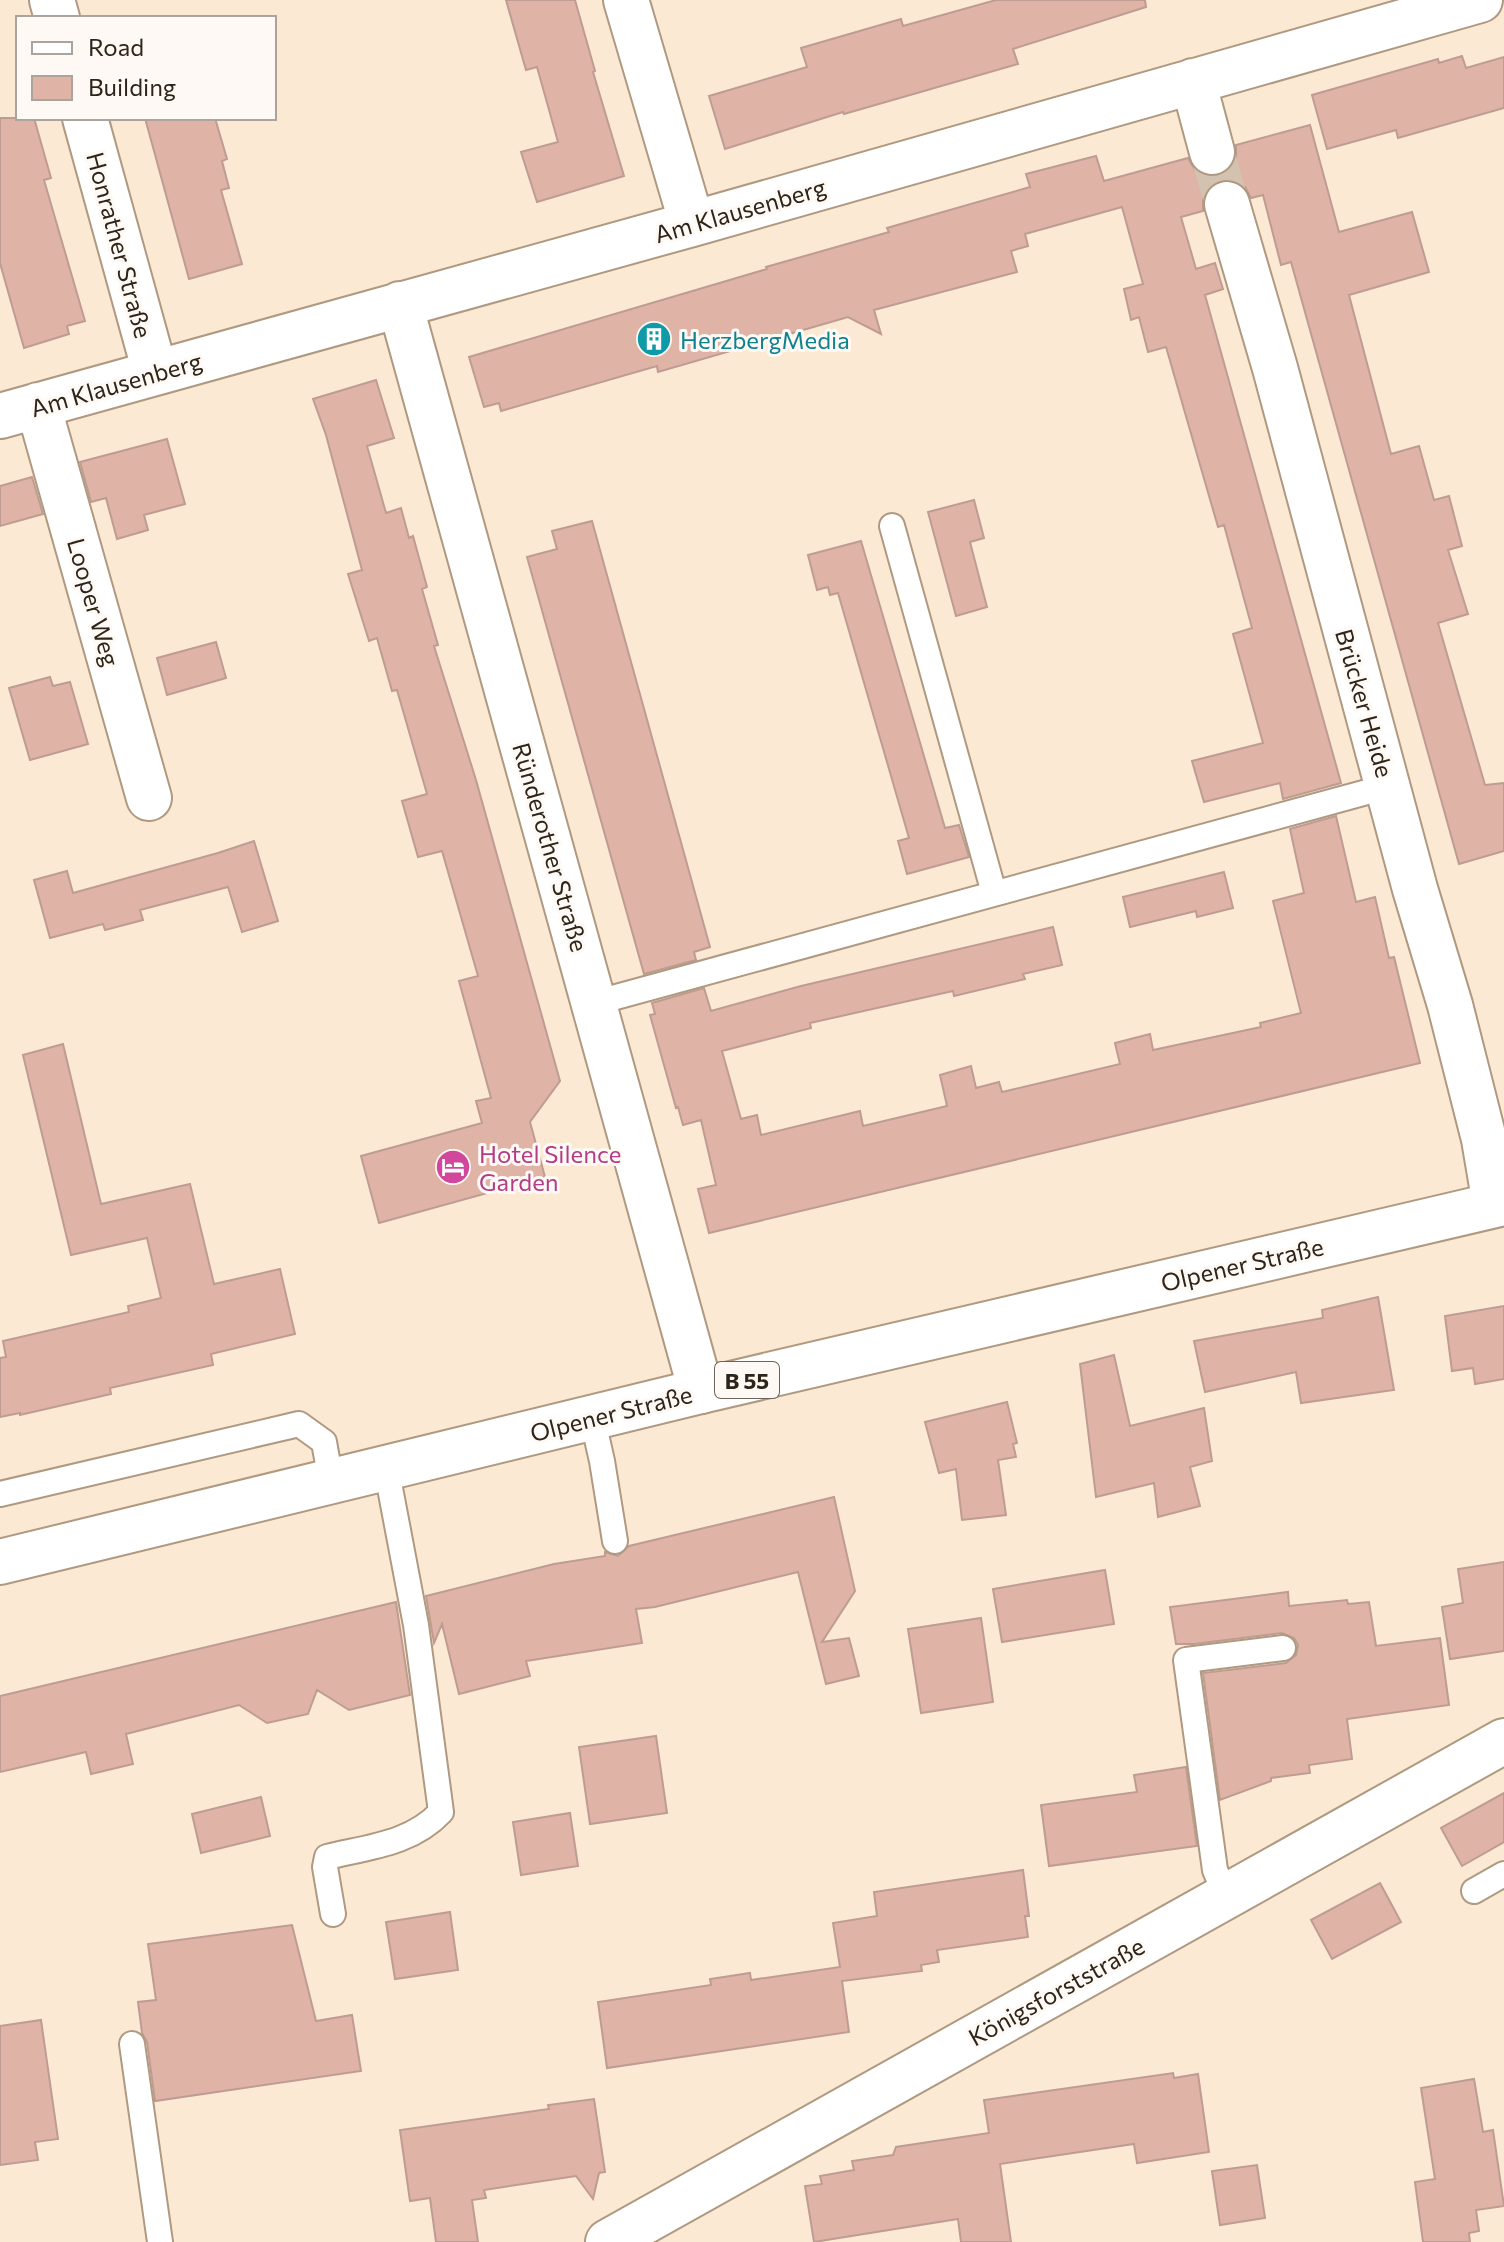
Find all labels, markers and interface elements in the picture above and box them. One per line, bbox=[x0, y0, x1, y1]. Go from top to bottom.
legend bbox=[16, 16, 276, 120]
text: Road bbox=[88, 32, 144, 61]
text: Building bbox=[88, 72, 176, 101]
street label: Honrather Straße bbox=[81, 149, 159, 341]
street label: Am Klausenberg bbox=[651, 172, 829, 248]
building icon: HerzbergMedia bbox=[635, 320, 673, 358]
place label: HerzbergMedia bbox=[680, 325, 850, 354]
street label: Am Klausenberg bbox=[27, 346, 205, 422]
street label: Looper Weg bbox=[62, 535, 126, 669]
street label: Brücker Heide bbox=[1330, 625, 1400, 781]
street label: Ründerother Straße bbox=[507, 739, 595, 955]
place label: Hotel Silence Garden bbox=[479, 1139, 621, 1196]
hotel icon: Hotel Silence Garden bbox=[434, 1148, 472, 1186]
street label: Olpener Straße bbox=[1158, 1231, 1326, 1297]
road number: B 55 bbox=[715, 1362, 779, 1398]
street label: Olpener Straße bbox=[527, 1379, 695, 1447]
street label: Königsforststraße bbox=[963, 1931, 1149, 2051]

